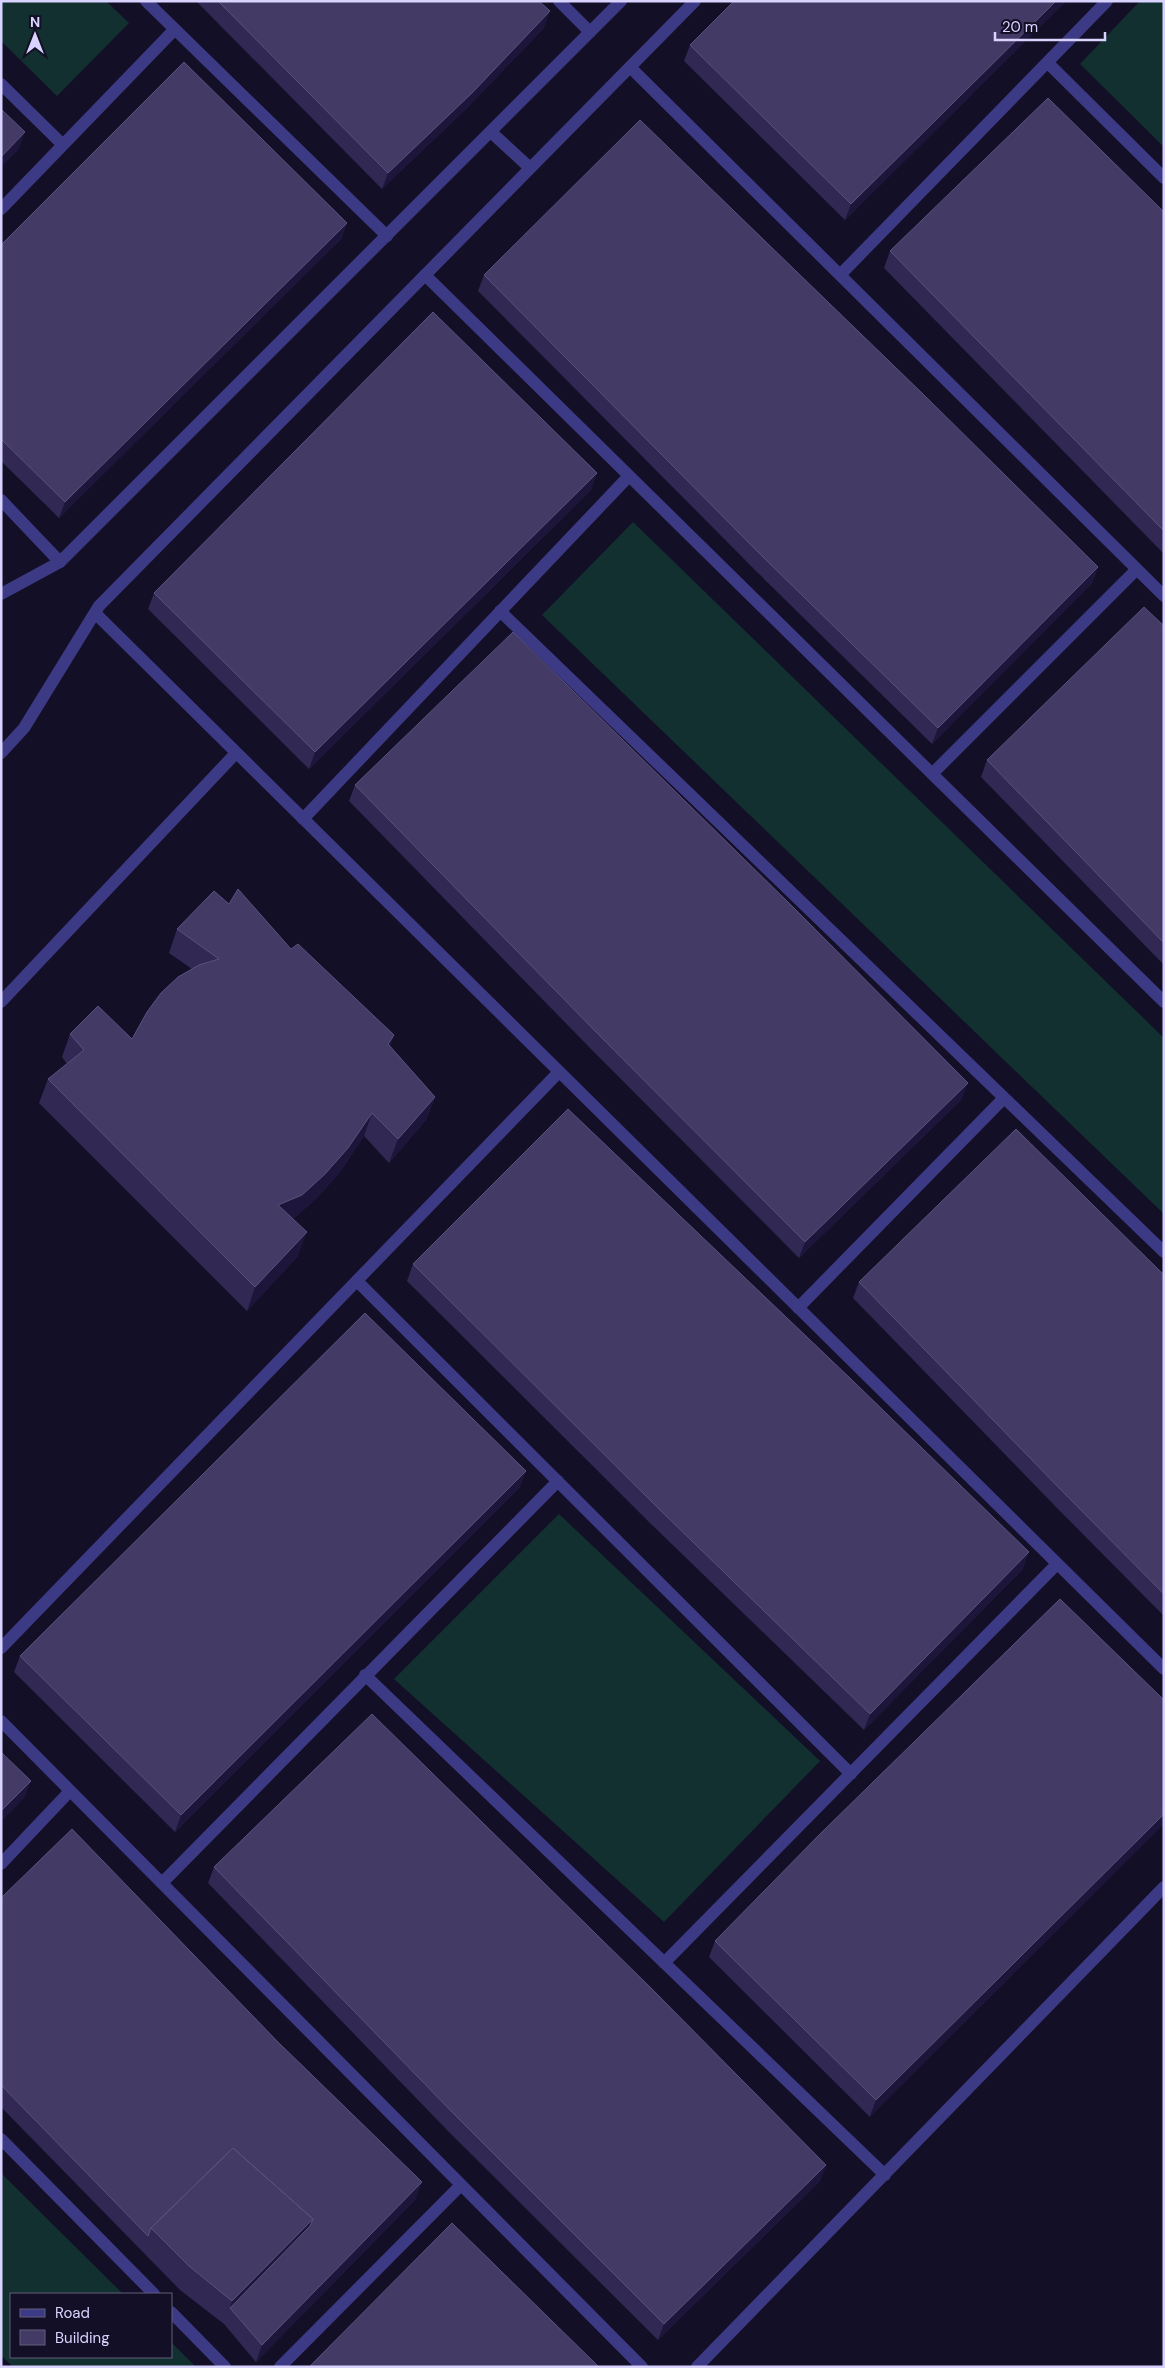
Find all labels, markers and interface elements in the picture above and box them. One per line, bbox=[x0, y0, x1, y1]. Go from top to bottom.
north arrow bbox=[10, 10, 60, 60]
scale bar bbox=[995, 10, 1105, 42]
text: N bbox=[30, 13, 40, 31]
text: 20 m bbox=[1002, 17, 1038, 37]
legend bbox=[10, 2293, 172, 2358]
text: Road bbox=[55, 2303, 90, 2323]
text: Building bbox=[55, 2328, 110, 2348]

